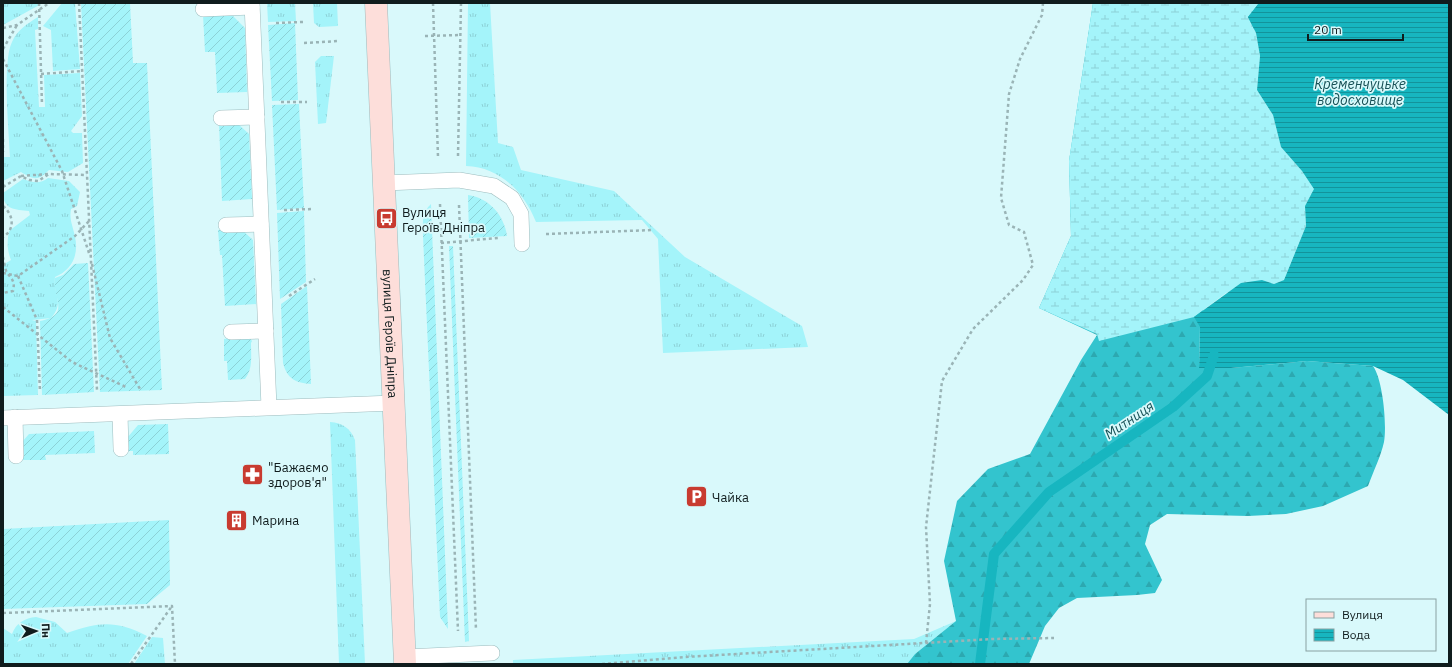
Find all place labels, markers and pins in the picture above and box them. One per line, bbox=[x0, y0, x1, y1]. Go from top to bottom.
place label: Вулиця Героїв Дніпра bbox=[402, 204, 485, 236]
bus stop icon: Вулиця Героїв Дніпра bbox=[373, 206, 399, 232]
place label: "Бажаємо здоров'я" bbox=[268, 459, 328, 491]
pharmacy icon: "Бажаємо здоров'я" bbox=[239, 461, 265, 487]
parking icon: Чайка bbox=[684, 484, 710, 510]
place label: Чайка bbox=[712, 489, 749, 506]
building icon: Марина bbox=[223, 507, 249, 533]
place label: Марина bbox=[252, 512, 299, 529]

